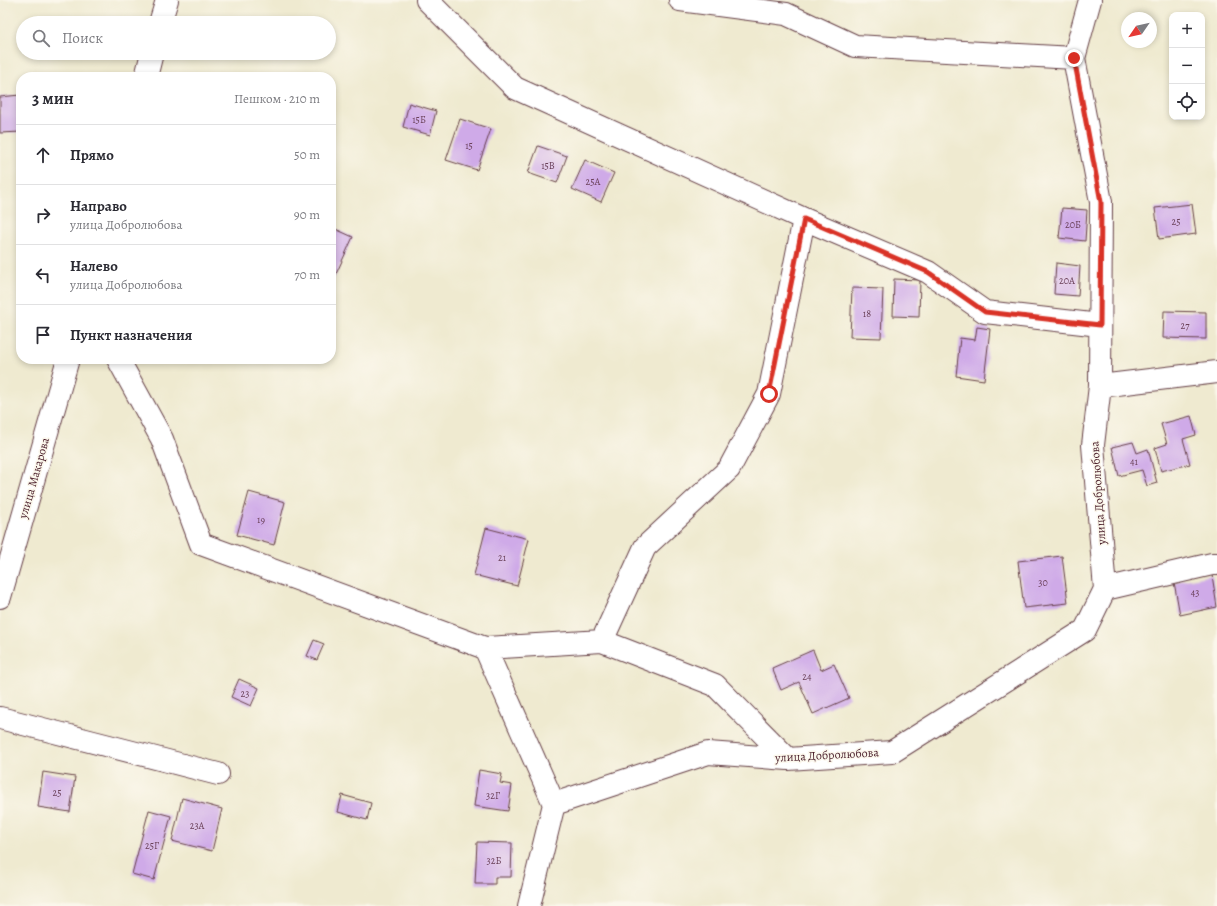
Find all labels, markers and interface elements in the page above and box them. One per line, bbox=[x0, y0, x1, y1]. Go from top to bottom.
north arrow bbox=[1121, 12, 1157, 48]
map controls bbox=[1169, 12, 1205, 120]
button: + bbox=[1169, 12, 1205, 48]
search box bbox=[16, 16, 336, 60]
icon: search bbox=[30, 27, 52, 49]
text: Поиск bbox=[62, 28, 103, 48]
button: − bbox=[1169, 48, 1205, 84]
route end bbox=[1065, 49, 1083, 67]
button: locate bbox=[1169, 84, 1205, 120]
text: 3 мин bbox=[32, 87, 74, 110]
text: Пешком · 210 m bbox=[234, 90, 320, 107]
house number: 15Б bbox=[412, 113, 426, 126]
house number: 15 bbox=[465, 139, 473, 152]
icon: ahead bbox=[32, 144, 54, 166]
text: Прямо bbox=[70, 145, 114, 165]
text: 50 m bbox=[294, 146, 320, 163]
house number: 15В bbox=[541, 159, 555, 172]
house number: 25А bbox=[586, 175, 601, 188]
text: Направо bbox=[70, 196, 127, 216]
icon: right bbox=[32, 204, 54, 226]
text: 90 m bbox=[294, 206, 320, 223]
house number: 25 bbox=[1171, 215, 1181, 228]
text: улица Добролюбова bbox=[70, 216, 182, 233]
house number: 20Б bbox=[1065, 218, 1081, 231]
text: Налево bbox=[70, 256, 118, 276]
icon: left bbox=[32, 264, 54, 286]
text: 70 m bbox=[294, 266, 320, 283]
house number: 20А bbox=[1059, 274, 1075, 287]
text: улица Добролюбова bbox=[70, 276, 182, 293]
house number: 18 bbox=[863, 307, 871, 320]
house number: 27 bbox=[1181, 319, 1190, 332]
icon: arrive bbox=[32, 324, 54, 346]
text: Пункт назначения bbox=[70, 325, 192, 345]
route start bbox=[760, 385, 778, 403]
street label: улица Макарова bbox=[14, 435, 53, 521]
street label: улица Добролюбова bbox=[1086, 440, 1110, 546]
house number: 41 bbox=[1130, 455, 1139, 468]
house number: 19 bbox=[257, 513, 265, 526]
house number: 21 bbox=[498, 551, 507, 564]
house number: 30 bbox=[1038, 576, 1048, 589]
house number: 43 bbox=[1191, 586, 1199, 599]
house number: 24 bbox=[802, 670, 812, 683]
house number: 23 bbox=[241, 687, 249, 700]
street label: улица Добролюбова bbox=[774, 744, 880, 766]
house number: 25 bbox=[52, 786, 62, 799]
house number: 32Г bbox=[486, 789, 500, 802]
house number: 23А bbox=[190, 819, 205, 832]
house number: 25Г bbox=[145, 839, 159, 852]
house number: 32Б bbox=[487, 854, 501, 867]

